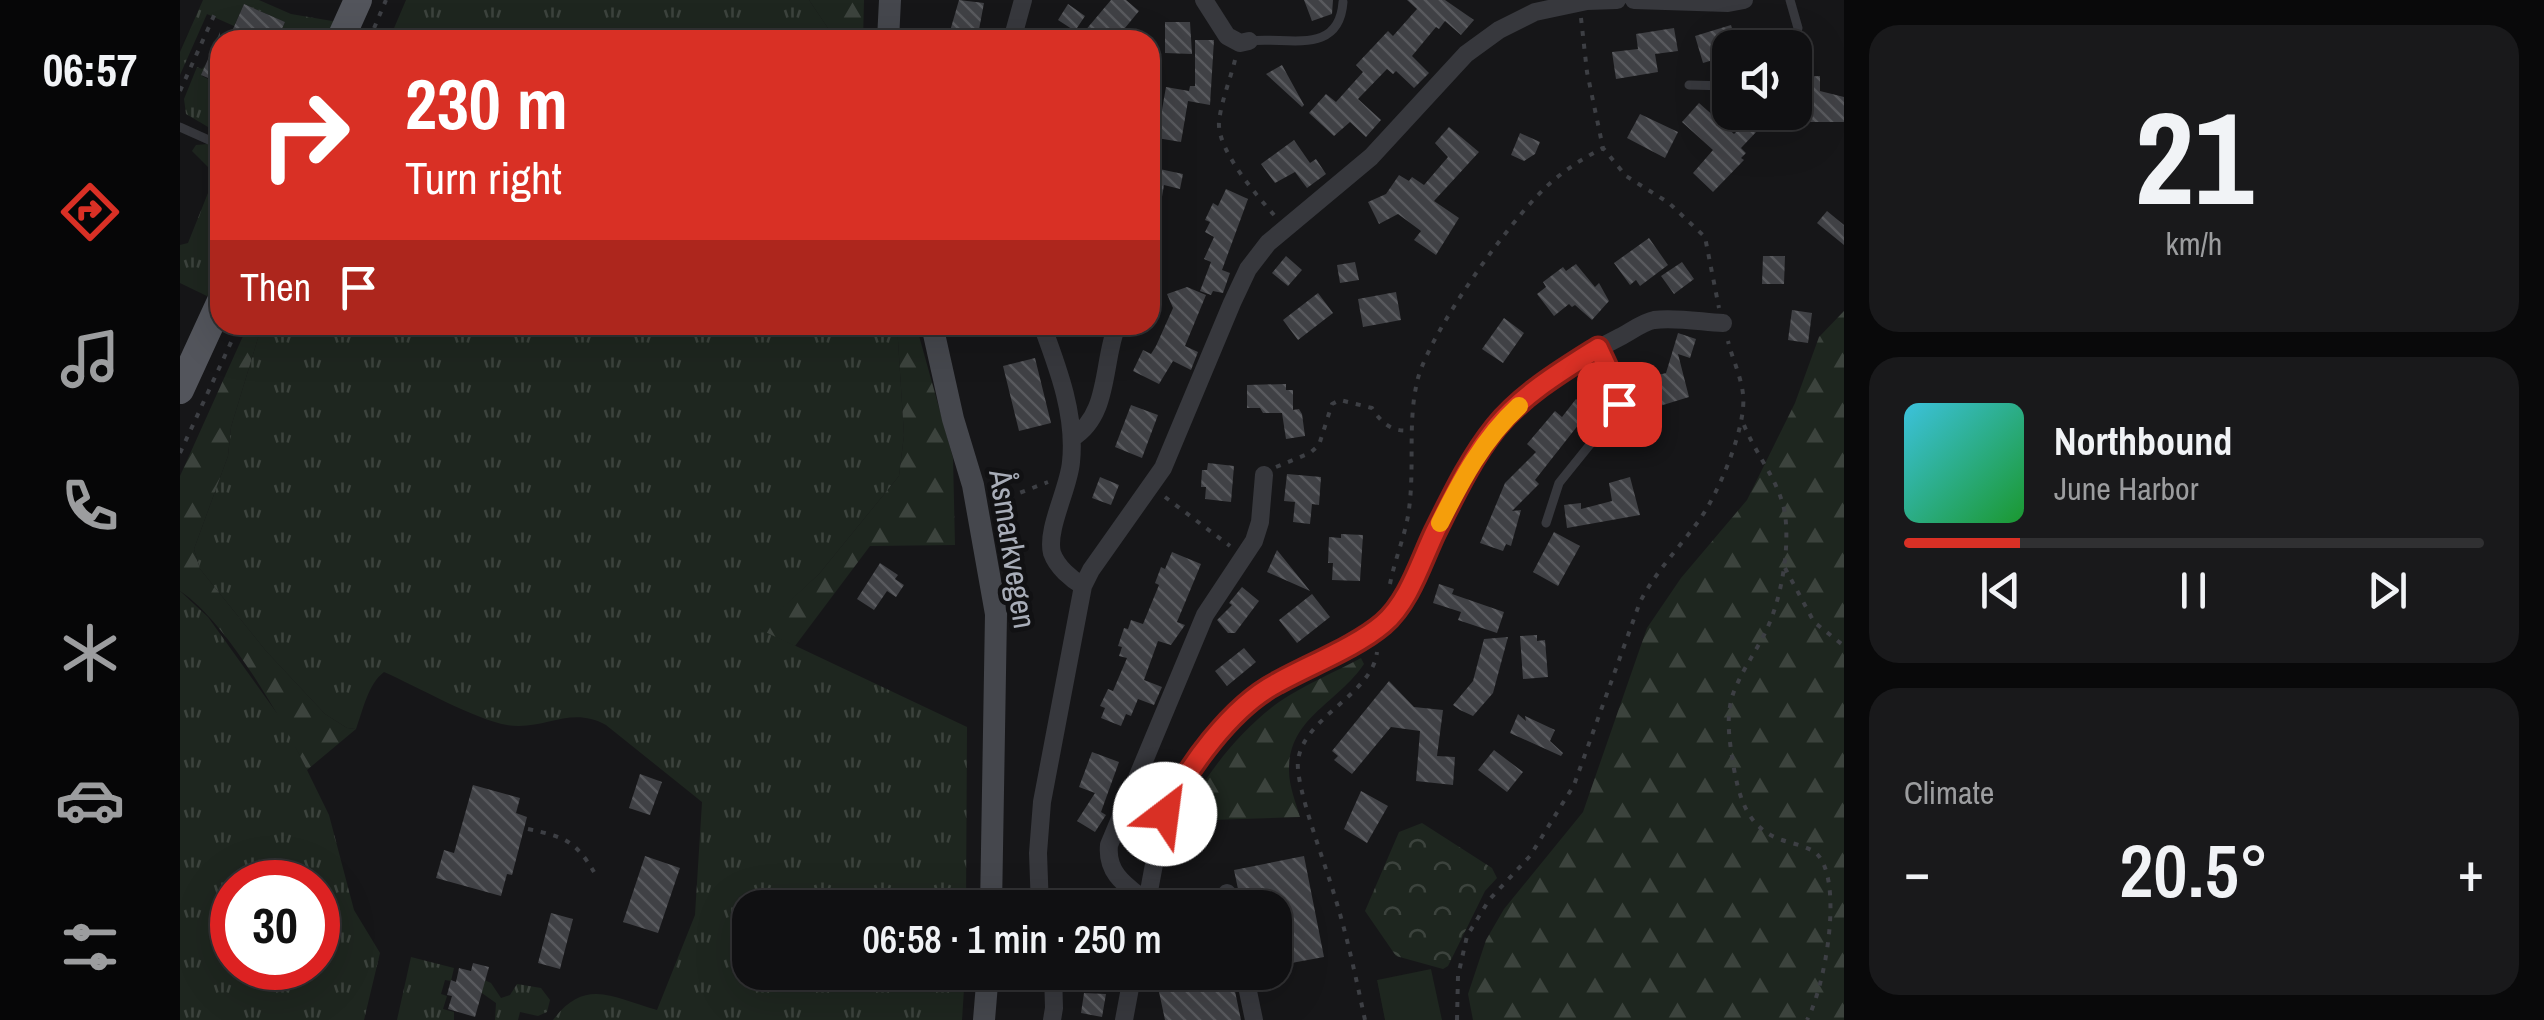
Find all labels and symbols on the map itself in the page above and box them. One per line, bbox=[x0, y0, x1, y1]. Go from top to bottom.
pin bbox=[1577, 362, 1662, 447]
street label: Åsmarkvegen bbox=[979, 465, 1047, 632]
position arrow bbox=[1113, 762, 1217, 866]
speed limit sign: 30 bbox=[210, 860, 340, 990]

